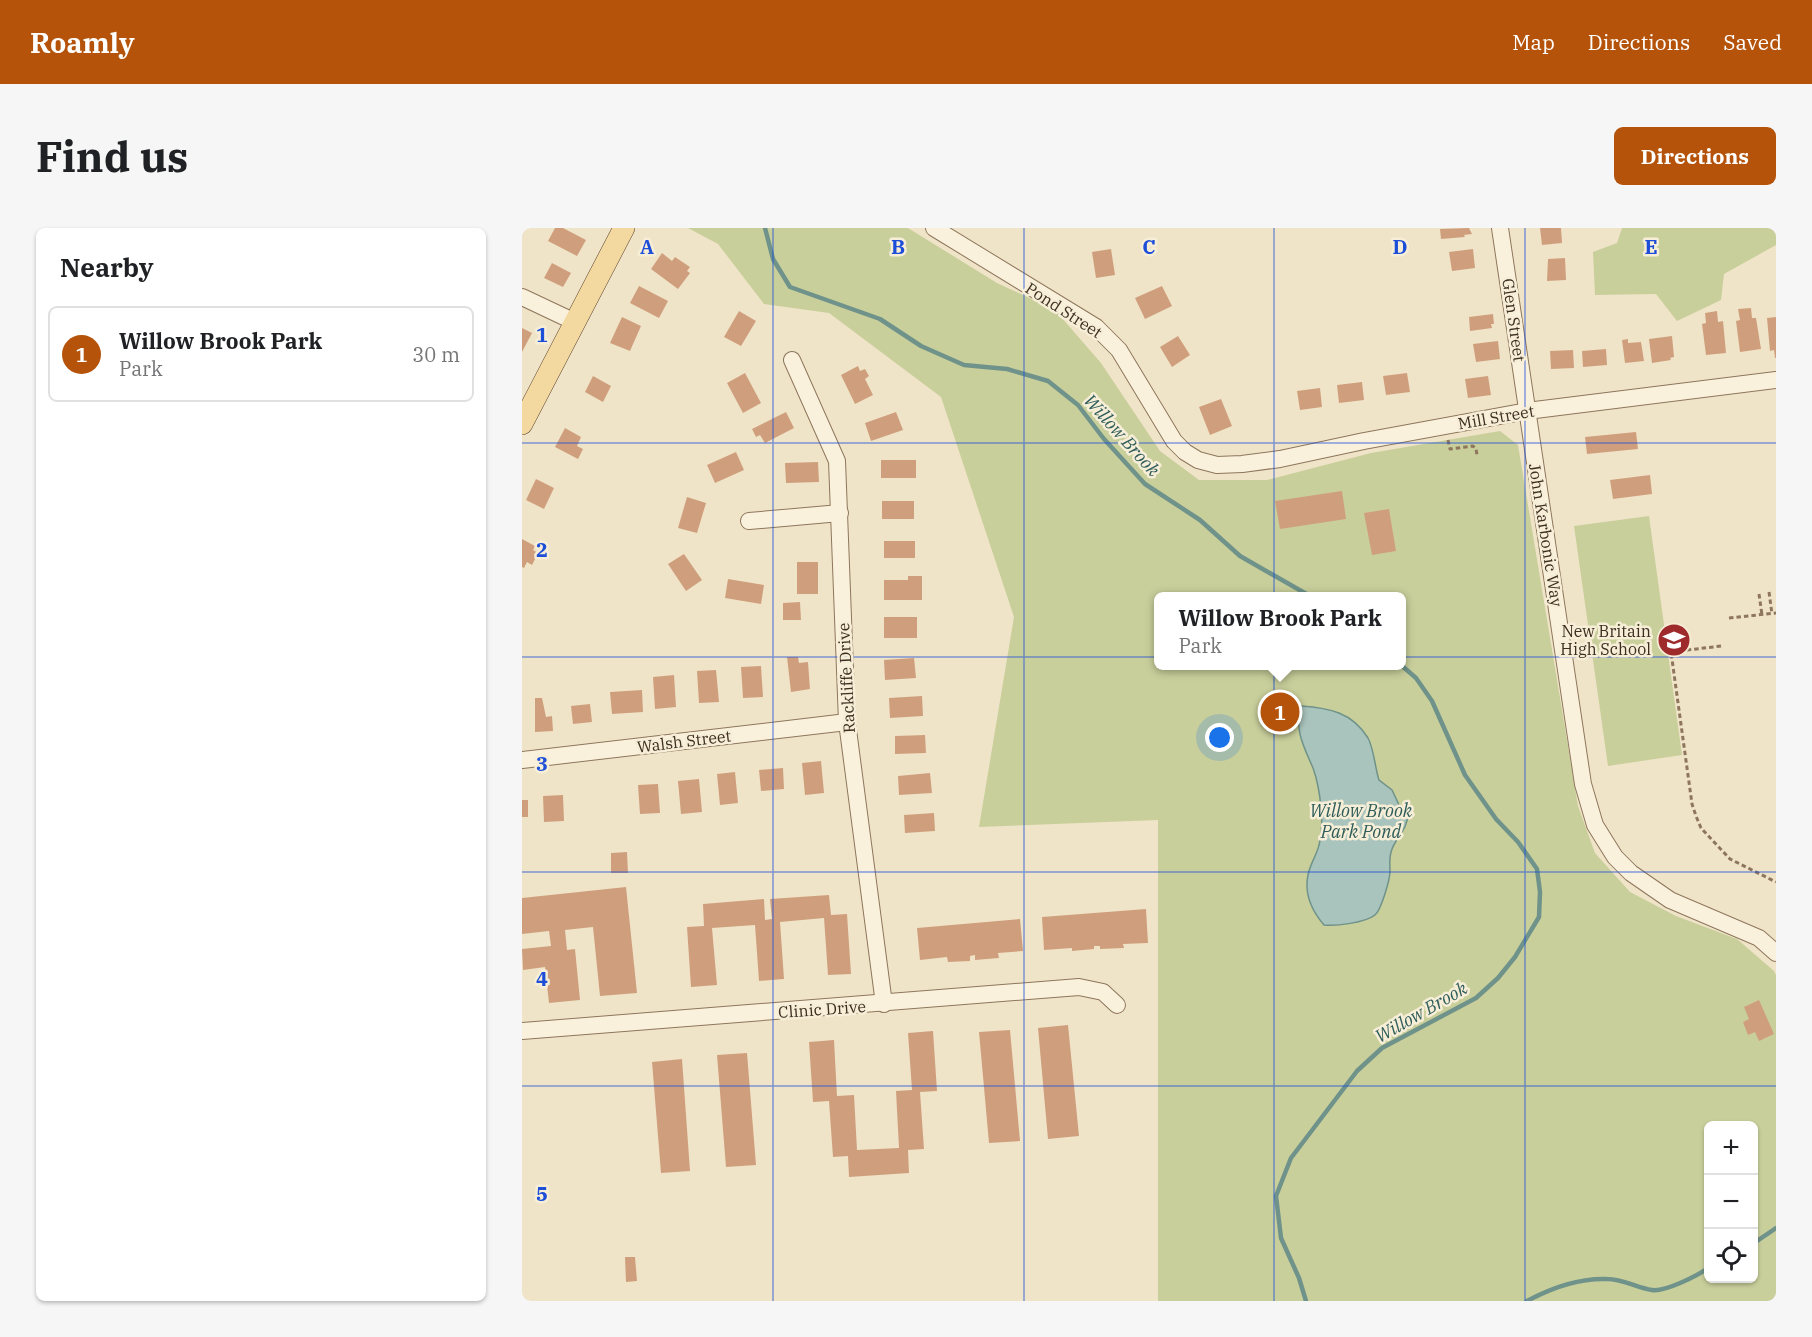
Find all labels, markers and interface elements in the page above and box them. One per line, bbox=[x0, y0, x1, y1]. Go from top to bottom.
text: Roamly bbox=[30, 24, 135, 61]
text: Map bbox=[1512, 28, 1555, 56]
text: Directions bbox=[1588, 28, 1690, 56]
text: Saved bbox=[1723, 28, 1782, 56]
button: Directions bbox=[1614, 127, 1776, 185]
text: Find us bbox=[36, 129, 188, 184]
text: A bbox=[640, 233, 654, 260]
text: B bbox=[891, 233, 905, 260]
text: C bbox=[1142, 233, 1156, 260]
text: D bbox=[1392, 233, 1408, 260]
text: E bbox=[1644, 233, 1658, 260]
text: Nearby bbox=[60, 250, 154, 284]
street label: Glen Street bbox=[1498, 277, 1530, 363]
street label: Pond Street bbox=[1022, 278, 1106, 342]
text: 1 bbox=[536, 321, 548, 348]
text: Willow Brook Park bbox=[119, 326, 322, 355]
text: 1 bbox=[76, 341, 88, 368]
text: 30 m bbox=[412, 341, 460, 368]
text: Park bbox=[119, 355, 163, 382]
water label: Willow Brook bbox=[1079, 389, 1165, 481]
street label: Mill Street bbox=[1456, 400, 1536, 434]
street label: John Karbonic Way bbox=[1525, 462, 1567, 608]
text: 2 bbox=[536, 536, 548, 563]
popup bbox=[1154, 592, 1406, 670]
text: Willow Brook Park bbox=[1178, 603, 1382, 632]
place label: New Britain High School bbox=[1560, 621, 1651, 659]
street label: Rackliffe Drive bbox=[833, 622, 859, 734]
school or university icon: New Britain High School bbox=[1656, 622, 1692, 658]
text: Park bbox=[1178, 632, 1222, 659]
pin: 1 bbox=[1260, 690, 1299, 734]
your location bbox=[1205, 723, 1234, 752]
street label: Walsh Street bbox=[636, 725, 732, 757]
text: 3 bbox=[536, 750, 548, 777]
water label: Willow Brook Park Pond bbox=[1310, 799, 1413, 843]
text: 4 bbox=[536, 965, 548, 992]
water label: Willow Brook bbox=[1371, 976, 1472, 1048]
street label: Clinic Drive bbox=[777, 996, 867, 1022]
map controls bbox=[1704, 1121, 1758, 1283]
button: + bbox=[1704, 1121, 1758, 1175]
button: − bbox=[1704, 1175, 1758, 1229]
text: 5 bbox=[536, 1180, 548, 1207]
button: locate bbox=[1704, 1229, 1758, 1283]

